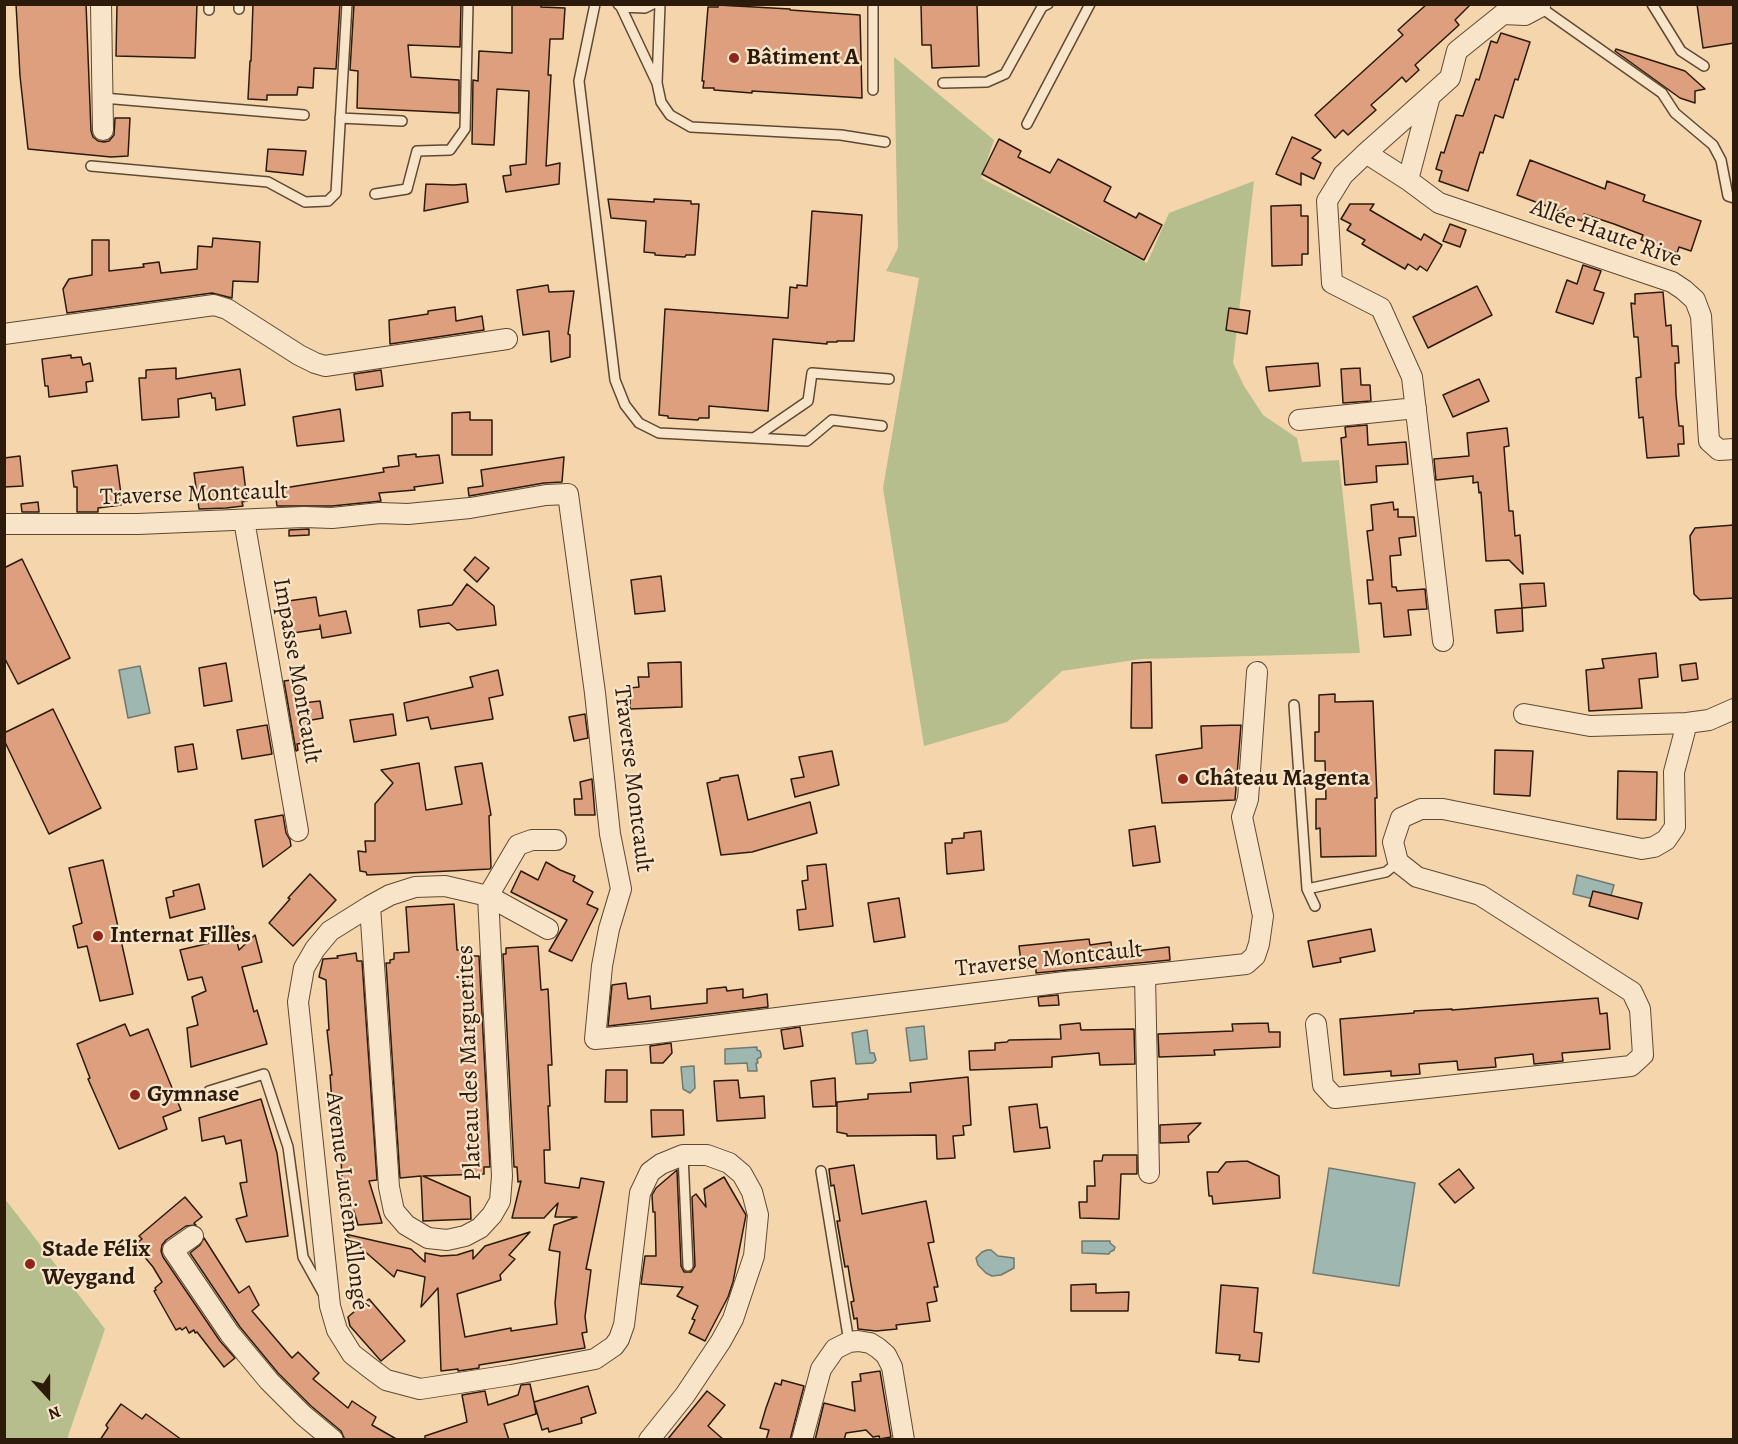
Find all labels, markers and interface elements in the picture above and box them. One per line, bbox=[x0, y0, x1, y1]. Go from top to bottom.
place label: Bâtiment A bbox=[746, 44, 859, 72]
marker: Bâtiment A bbox=[727, 51, 741, 65]
street label: Allée Haute Rive bbox=[1526, 193, 1686, 275]
street label: Traverse Montcault bbox=[99, 477, 289, 513]
street label: Impasse Montcault bbox=[266, 576, 326, 766]
street label: Traverse Montcault bbox=[606, 684, 658, 874]
place label: Château Magenta bbox=[1195, 765, 1370, 793]
marker: Château Magenta bbox=[1176, 772, 1190, 786]
place label: Internat Filles bbox=[110, 922, 251, 950]
marker: Internat Filles bbox=[91, 929, 105, 943]
street label: Traverse Montcault bbox=[954, 936, 1144, 984]
street label: Plateau des Marguerites bbox=[451, 944, 489, 1182]
place label: Gymnase bbox=[147, 1081, 239, 1109]
marker: Gymnase bbox=[128, 1088, 142, 1102]
street label: Avenue Lucien Allongé bbox=[318, 1090, 374, 1312]
place label: Stade Félix Weygand bbox=[42, 1236, 150, 1292]
marker: Stade Félix Weygand bbox=[23, 1257, 37, 1271]
north arrow bbox=[18, 1366, 78, 1426]
text: N bbox=[45, 1400, 64, 1425]

